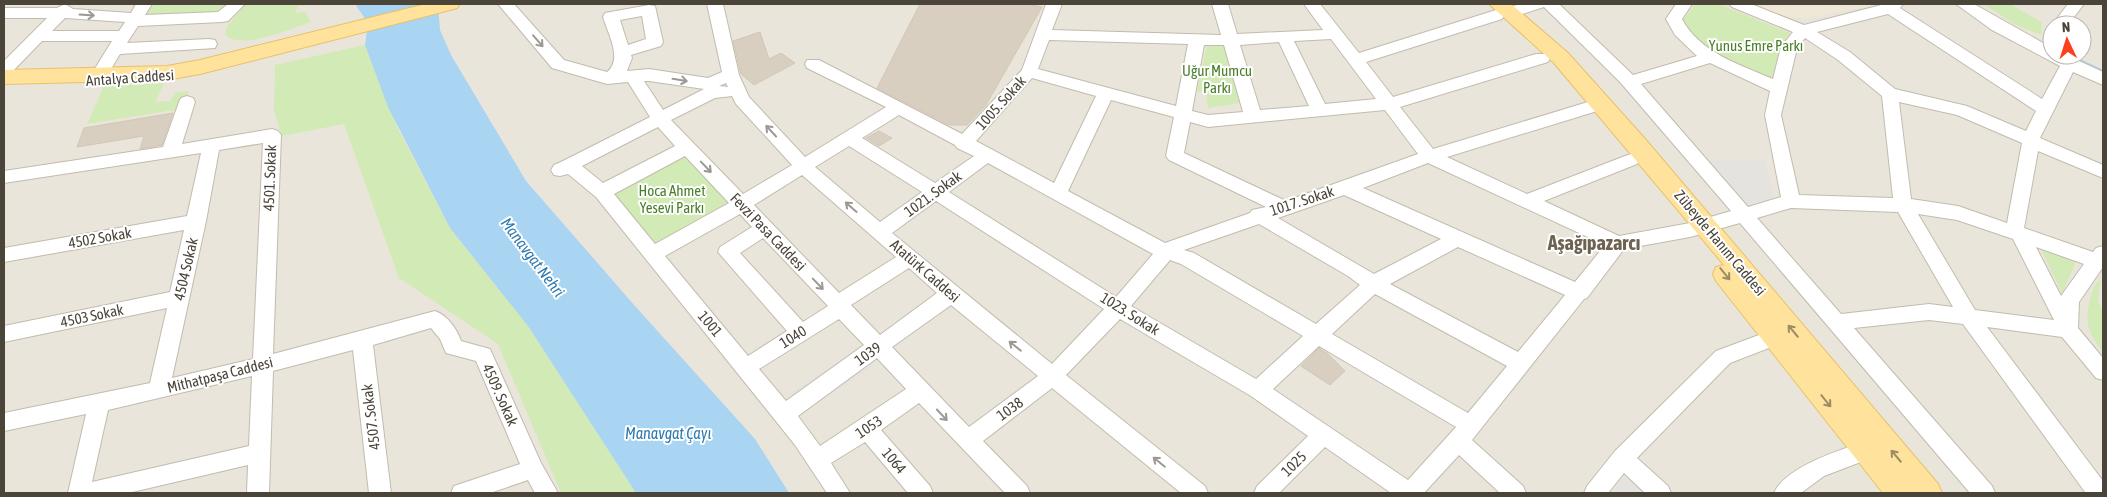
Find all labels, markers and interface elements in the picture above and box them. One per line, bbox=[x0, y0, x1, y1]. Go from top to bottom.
one-way arrow bbox=[79, 10, 95, 19]
north arrow bbox=[2042, 15, 2092, 65]
text: N bbox=[2061, 19, 2071, 35]
one-way arrow bbox=[532, 34, 544, 47]
park label: Yunus Emre Parkı bbox=[1709, 37, 1803, 54]
park label: Uğur Mumcu Parkı bbox=[1182, 62, 1252, 96]
street label: Antalya Caddesi bbox=[85, 66, 175, 89]
street label: 1005. Sokak bbox=[972, 72, 1029, 133]
one-way arrow bbox=[672, 75, 688, 85]
one-way arrow bbox=[765, 125, 777, 137]
street label: 4501. Sokak bbox=[260, 144, 279, 211]
one-way arrow bbox=[700, 161, 712, 173]
street label: 1021. Sokak bbox=[901, 167, 965, 220]
park label: Hoca Ahmet Yesevi Parkı bbox=[639, 182, 705, 216]
street label: 1017. Sokak bbox=[1268, 182, 1336, 219]
street label: Zübeyde Hanım Caddesi bbox=[1671, 186, 1769, 299]
street label: Fevzi Pasa Caddesi bbox=[727, 189, 810, 274]
one-way arrow bbox=[845, 202, 858, 213]
water label: Manavgat Nehri bbox=[497, 214, 569, 301]
street label: 4502 Sokak bbox=[67, 224, 133, 251]
district label: Aşağıpazarcı bbox=[1547, 231, 1640, 254]
street label: 4504 Sokak bbox=[170, 236, 201, 302]
street label: Atatürk Caddesi bbox=[887, 236, 964, 306]
one-way arrow bbox=[1719, 267, 1730, 280]
one-way arrow bbox=[812, 278, 824, 291]
street label: 1023. Sokak bbox=[1098, 289, 1163, 339]
street label: 4503 Sokak bbox=[59, 300, 125, 330]
street label: 1001 bbox=[695, 307, 726, 340]
street label: 1040 bbox=[776, 322, 809, 351]
one-way arrow bbox=[1787, 325, 1798, 338]
street label: 1039 bbox=[851, 338, 884, 369]
one-way arrow bbox=[1009, 340, 1022, 351]
street label: Mithatpaşa Caddesi bbox=[165, 353, 274, 396]
street label: 4509. Sokak bbox=[479, 361, 522, 429]
street label: 4507. Sokak bbox=[358, 383, 383, 451]
street label: 1038 bbox=[993, 393, 1026, 424]
one-way arrow bbox=[1821, 394, 1832, 407]
one-way arrow bbox=[936, 408, 948, 421]
street label: 1053 bbox=[852, 412, 885, 442]
water label: Manavgat Çayı bbox=[625, 424, 711, 443]
street label: 1064 bbox=[879, 444, 910, 477]
street label: 1025 bbox=[1278, 448, 1310, 480]
one-way arrow bbox=[1891, 450, 1902, 463]
one-way arrow bbox=[1153, 457, 1166, 468]

